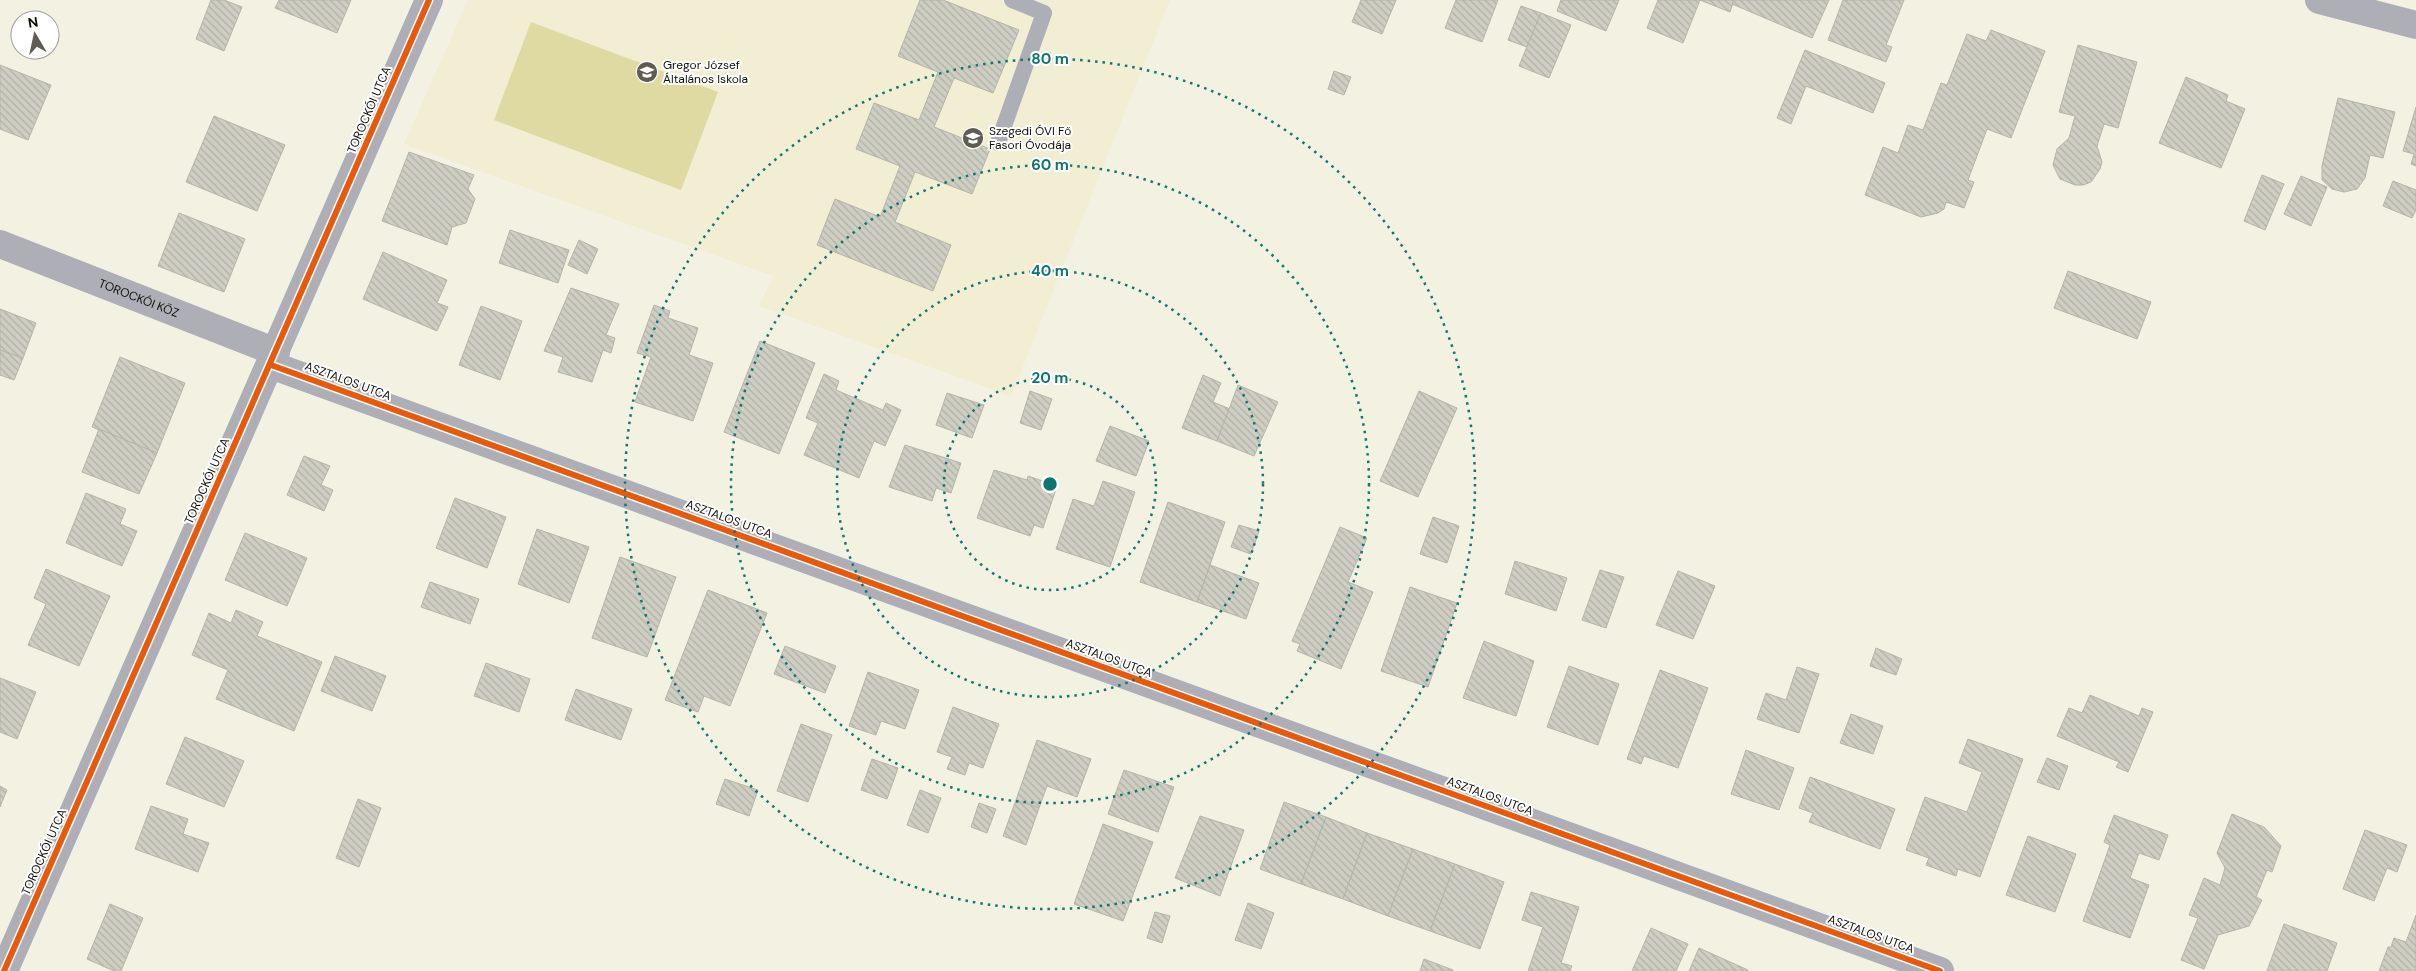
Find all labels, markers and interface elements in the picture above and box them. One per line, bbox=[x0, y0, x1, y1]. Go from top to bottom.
north arrow bbox=[10, 10, 60, 60]
text: N bbox=[27, 12, 39, 32]
text: 80 m bbox=[1031, 49, 1069, 69]
place label: Gregor József Általános Iskola bbox=[663, 57, 748, 87]
school or university icon: Gregor József Általános Iskola bbox=[635, 60, 659, 84]
street label: TOROCKÓI UTCA bbox=[343, 64, 395, 156]
place label: Szegedi ÓVI Fő Fasori Óvodája bbox=[989, 123, 1071, 153]
school or university icon: Szegedi ÓVI Fő Fasori Óvodája bbox=[961, 126, 985, 150]
text: 60 m bbox=[1031, 155, 1069, 175]
text: 40 m bbox=[1031, 261, 1069, 281]
street label: TOROCKÓI KÖZ bbox=[96, 275, 181, 321]
street label: ASZTALOS UTCA bbox=[303, 358, 393, 404]
text: 20 m bbox=[1032, 368, 1068, 388]
street label: TOROCKÓI UTCA bbox=[181, 435, 233, 527]
centre of rings bbox=[1041, 475, 1059, 493]
street label: ASZTALOS UTCA bbox=[684, 496, 774, 542]
street label: ASZTALOS UTCA bbox=[1064, 635, 1154, 681]
street label: ASZTALOS UTCA bbox=[1445, 773, 1535, 819]
street label: TOROCKÓI UTCA bbox=[18, 806, 70, 898]
street label: ASZTALOS UTCA bbox=[1826, 911, 1916, 957]

